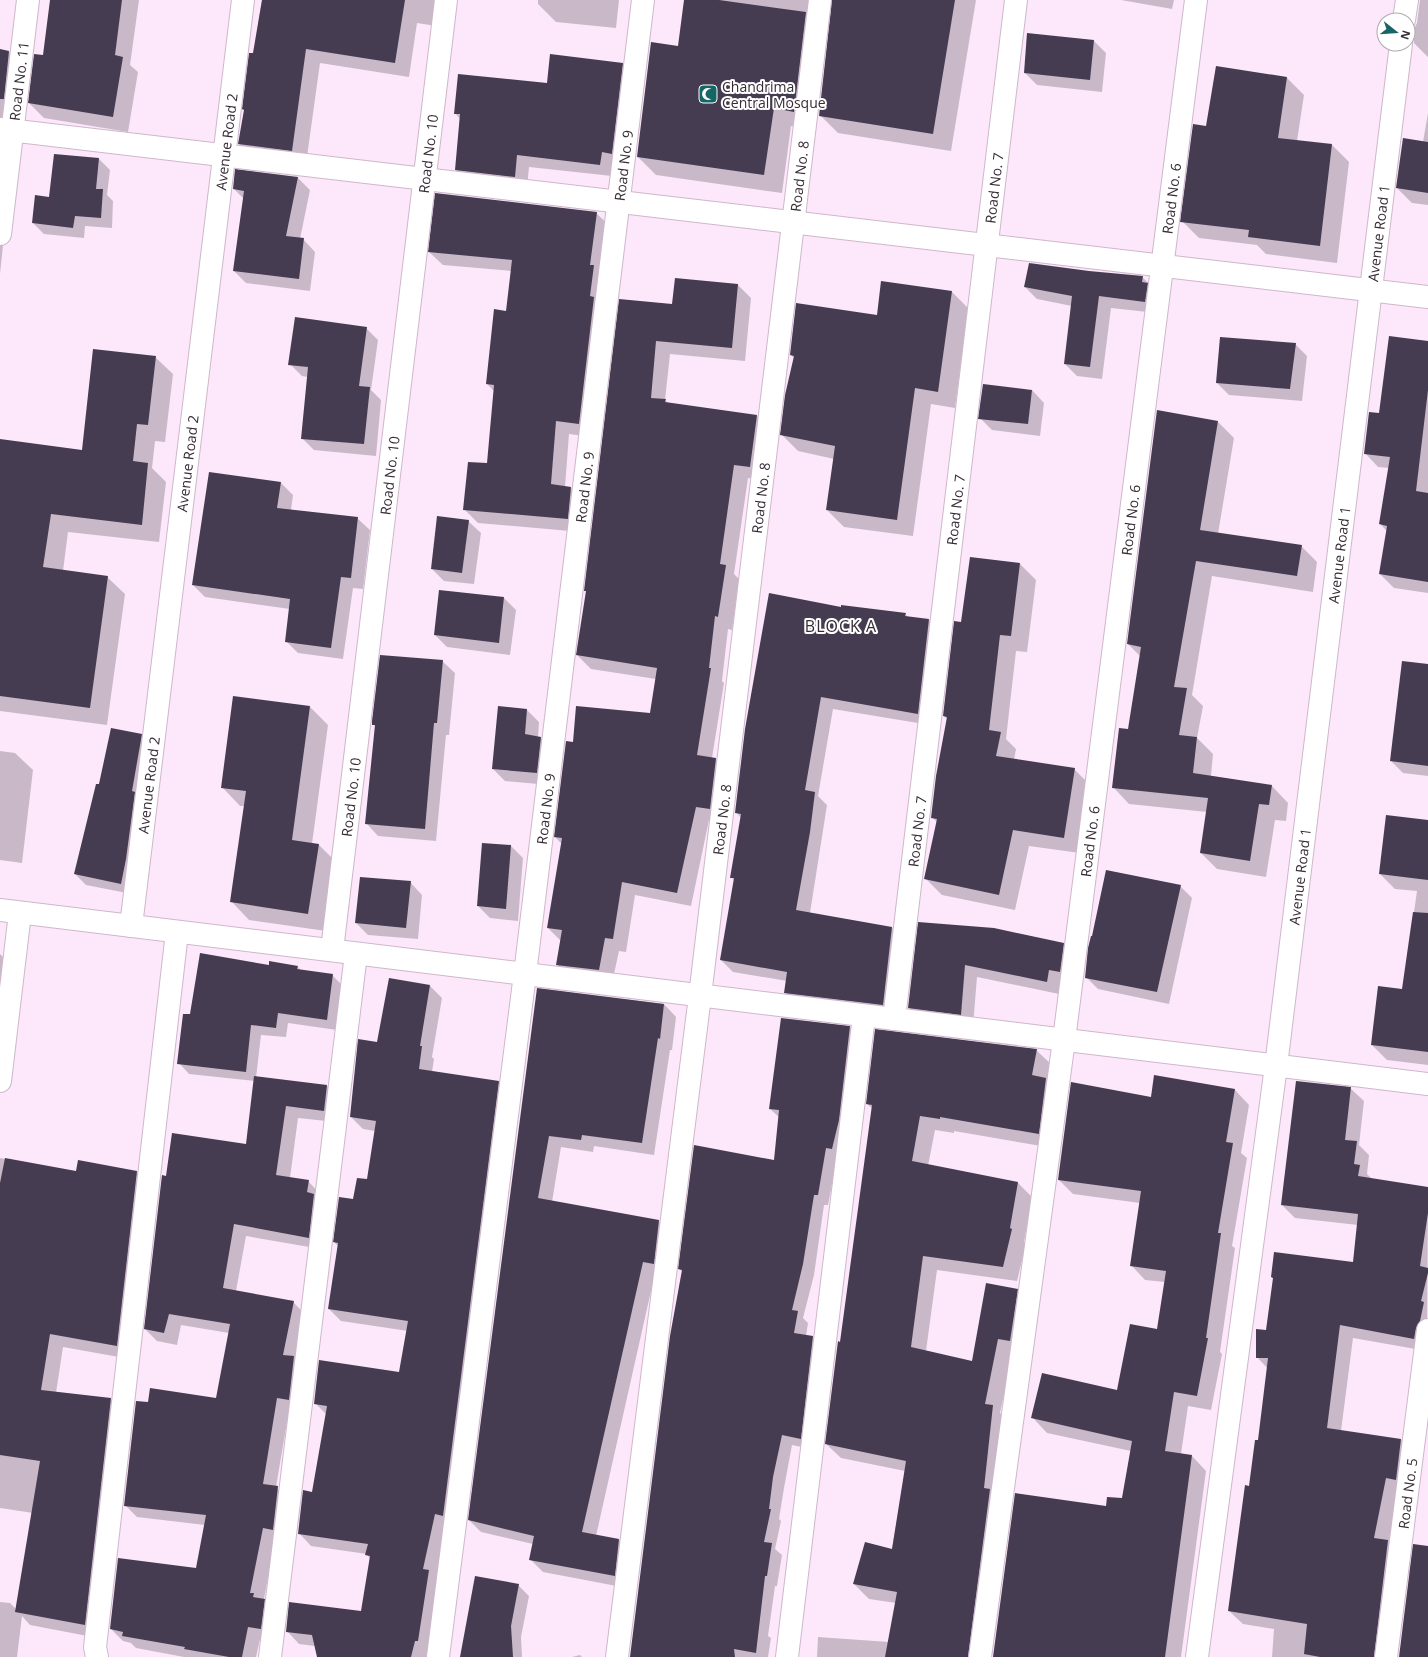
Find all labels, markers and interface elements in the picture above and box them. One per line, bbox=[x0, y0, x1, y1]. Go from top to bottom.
north arrow bbox=[1376, 12, 1416, 52]
text: N bbox=[1398, 29, 1415, 42]
street label: Road No. 11 bbox=[4, 41, 32, 122]
place label: Chandrima Central Mosque bbox=[722, 77, 826, 112]
mosque icon: Chandrima Central Mosque bbox=[697, 83, 719, 105]
street label: Avenue Road 2 bbox=[211, 92, 241, 191]
street label: Road No. 10 bbox=[413, 113, 442, 194]
street label: Road No. 9 bbox=[609, 129, 637, 202]
street label: Road No. 8 bbox=[785, 140, 812, 213]
street label: Road No. 7 bbox=[980, 151, 1007, 224]
street label: Road No. 6 bbox=[1157, 162, 1185, 235]
street label: Avenue Road 1 bbox=[1363, 184, 1393, 283]
street label: Avenue Road 2 bbox=[172, 414, 202, 513]
street label: Road No. 10 bbox=[375, 435, 403, 516]
street label: Road No. 9 bbox=[570, 451, 598, 524]
street label: Road No. 8 bbox=[746, 461, 774, 534]
street label: Road No. 7 bbox=[941, 473, 969, 546]
street label: Road No. 6 bbox=[1116, 483, 1144, 556]
street label: Avenue Road 1 bbox=[1323, 505, 1354, 604]
district label: BLOCK A bbox=[805, 615, 877, 637]
street label: Avenue Road 2 bbox=[133, 735, 163, 835]
street label: Road No. 10 bbox=[336, 757, 365, 838]
street label: Road No. 9 bbox=[531, 772, 559, 845]
street label: Road No. 8 bbox=[708, 783, 735, 856]
street label: Road No. 7 bbox=[903, 795, 930, 868]
street label: Road No. 6 bbox=[1075, 805, 1103, 878]
street label: Avenue Road 1 bbox=[1284, 827, 1315, 926]
street label: Road No. 5 bbox=[1393, 1457, 1421, 1530]

